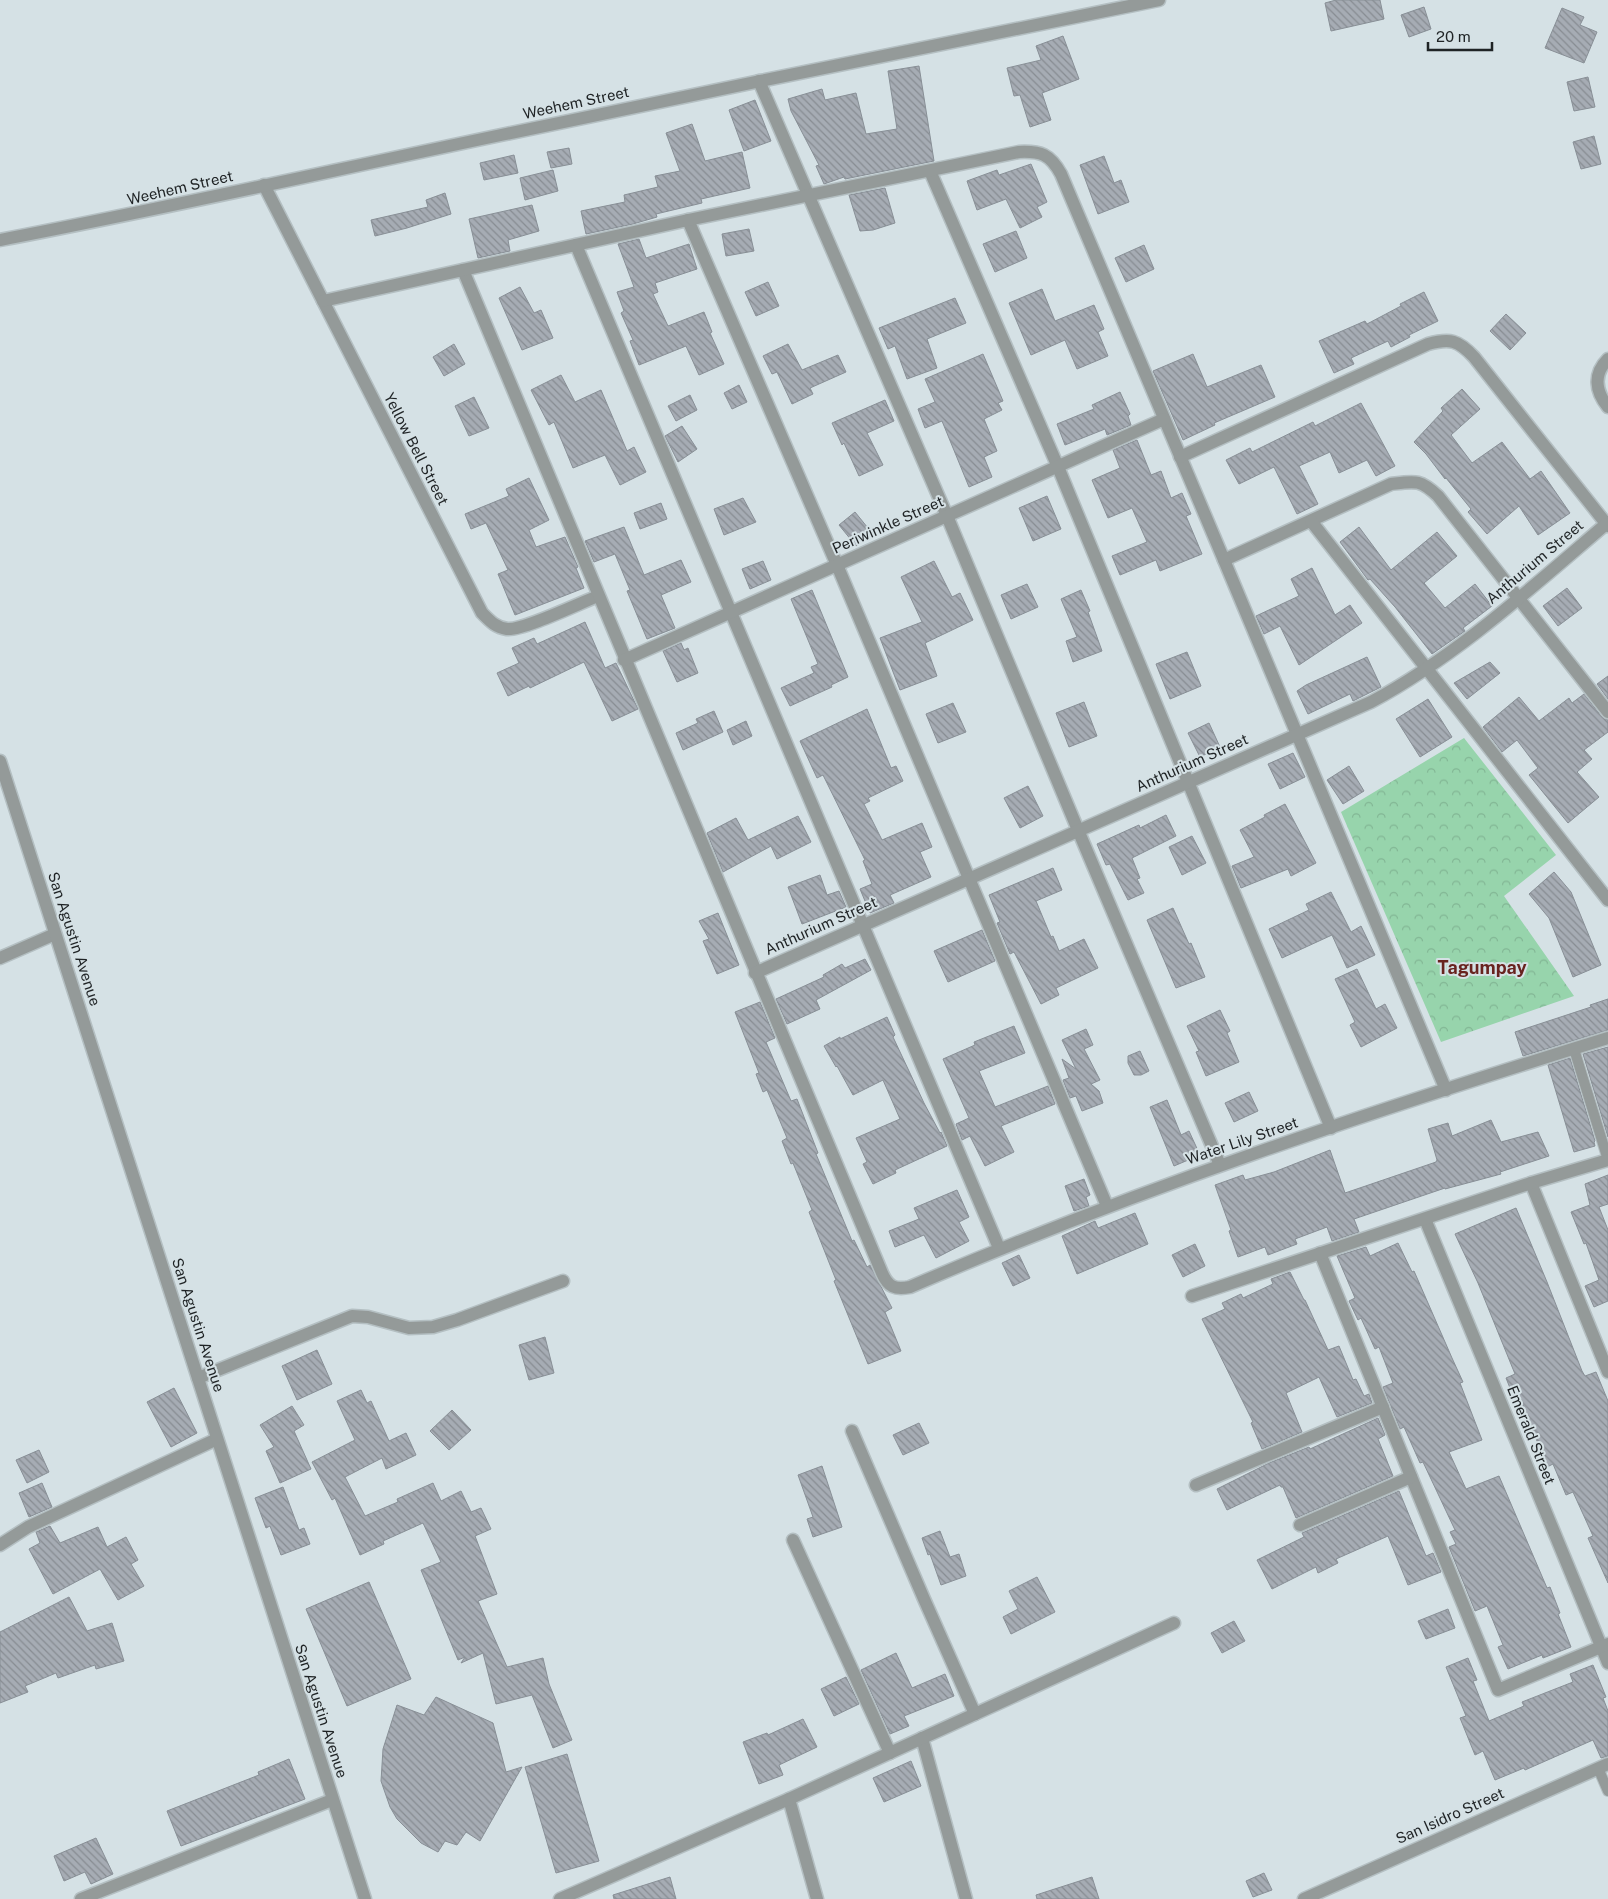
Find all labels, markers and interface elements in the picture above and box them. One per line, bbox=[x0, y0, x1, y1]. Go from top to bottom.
scale bar bbox=[1428, 20, 1492, 52]
text: 20 m bbox=[1436, 28, 1471, 45]
street label: Weehem Street bbox=[521, 83, 631, 122]
street label: Weehem Street bbox=[125, 167, 235, 208]
street label: Yellow Bell Street bbox=[381, 390, 452, 508]
street label: Periwinkle Street bbox=[829, 492, 946, 557]
street label: Anthurium Street bbox=[1483, 516, 1587, 607]
street label: Anthurium Street bbox=[1133, 730, 1251, 795]
street label: San Agustin Avenue bbox=[45, 870, 104, 1008]
street label: Anthurium Street bbox=[762, 893, 880, 958]
district label: Tagumpay bbox=[1437, 957, 1527, 978]
street label: Water Lily Street bbox=[1184, 1113, 1300, 1168]
street label: San Agustin Avenue bbox=[169, 1256, 228, 1394]
street label: Emerald Street bbox=[1504, 1383, 1559, 1487]
street label: San Agustin Avenue bbox=[292, 1642, 351, 1780]
street label: San Isidro Street bbox=[1393, 1784, 1507, 1847]

